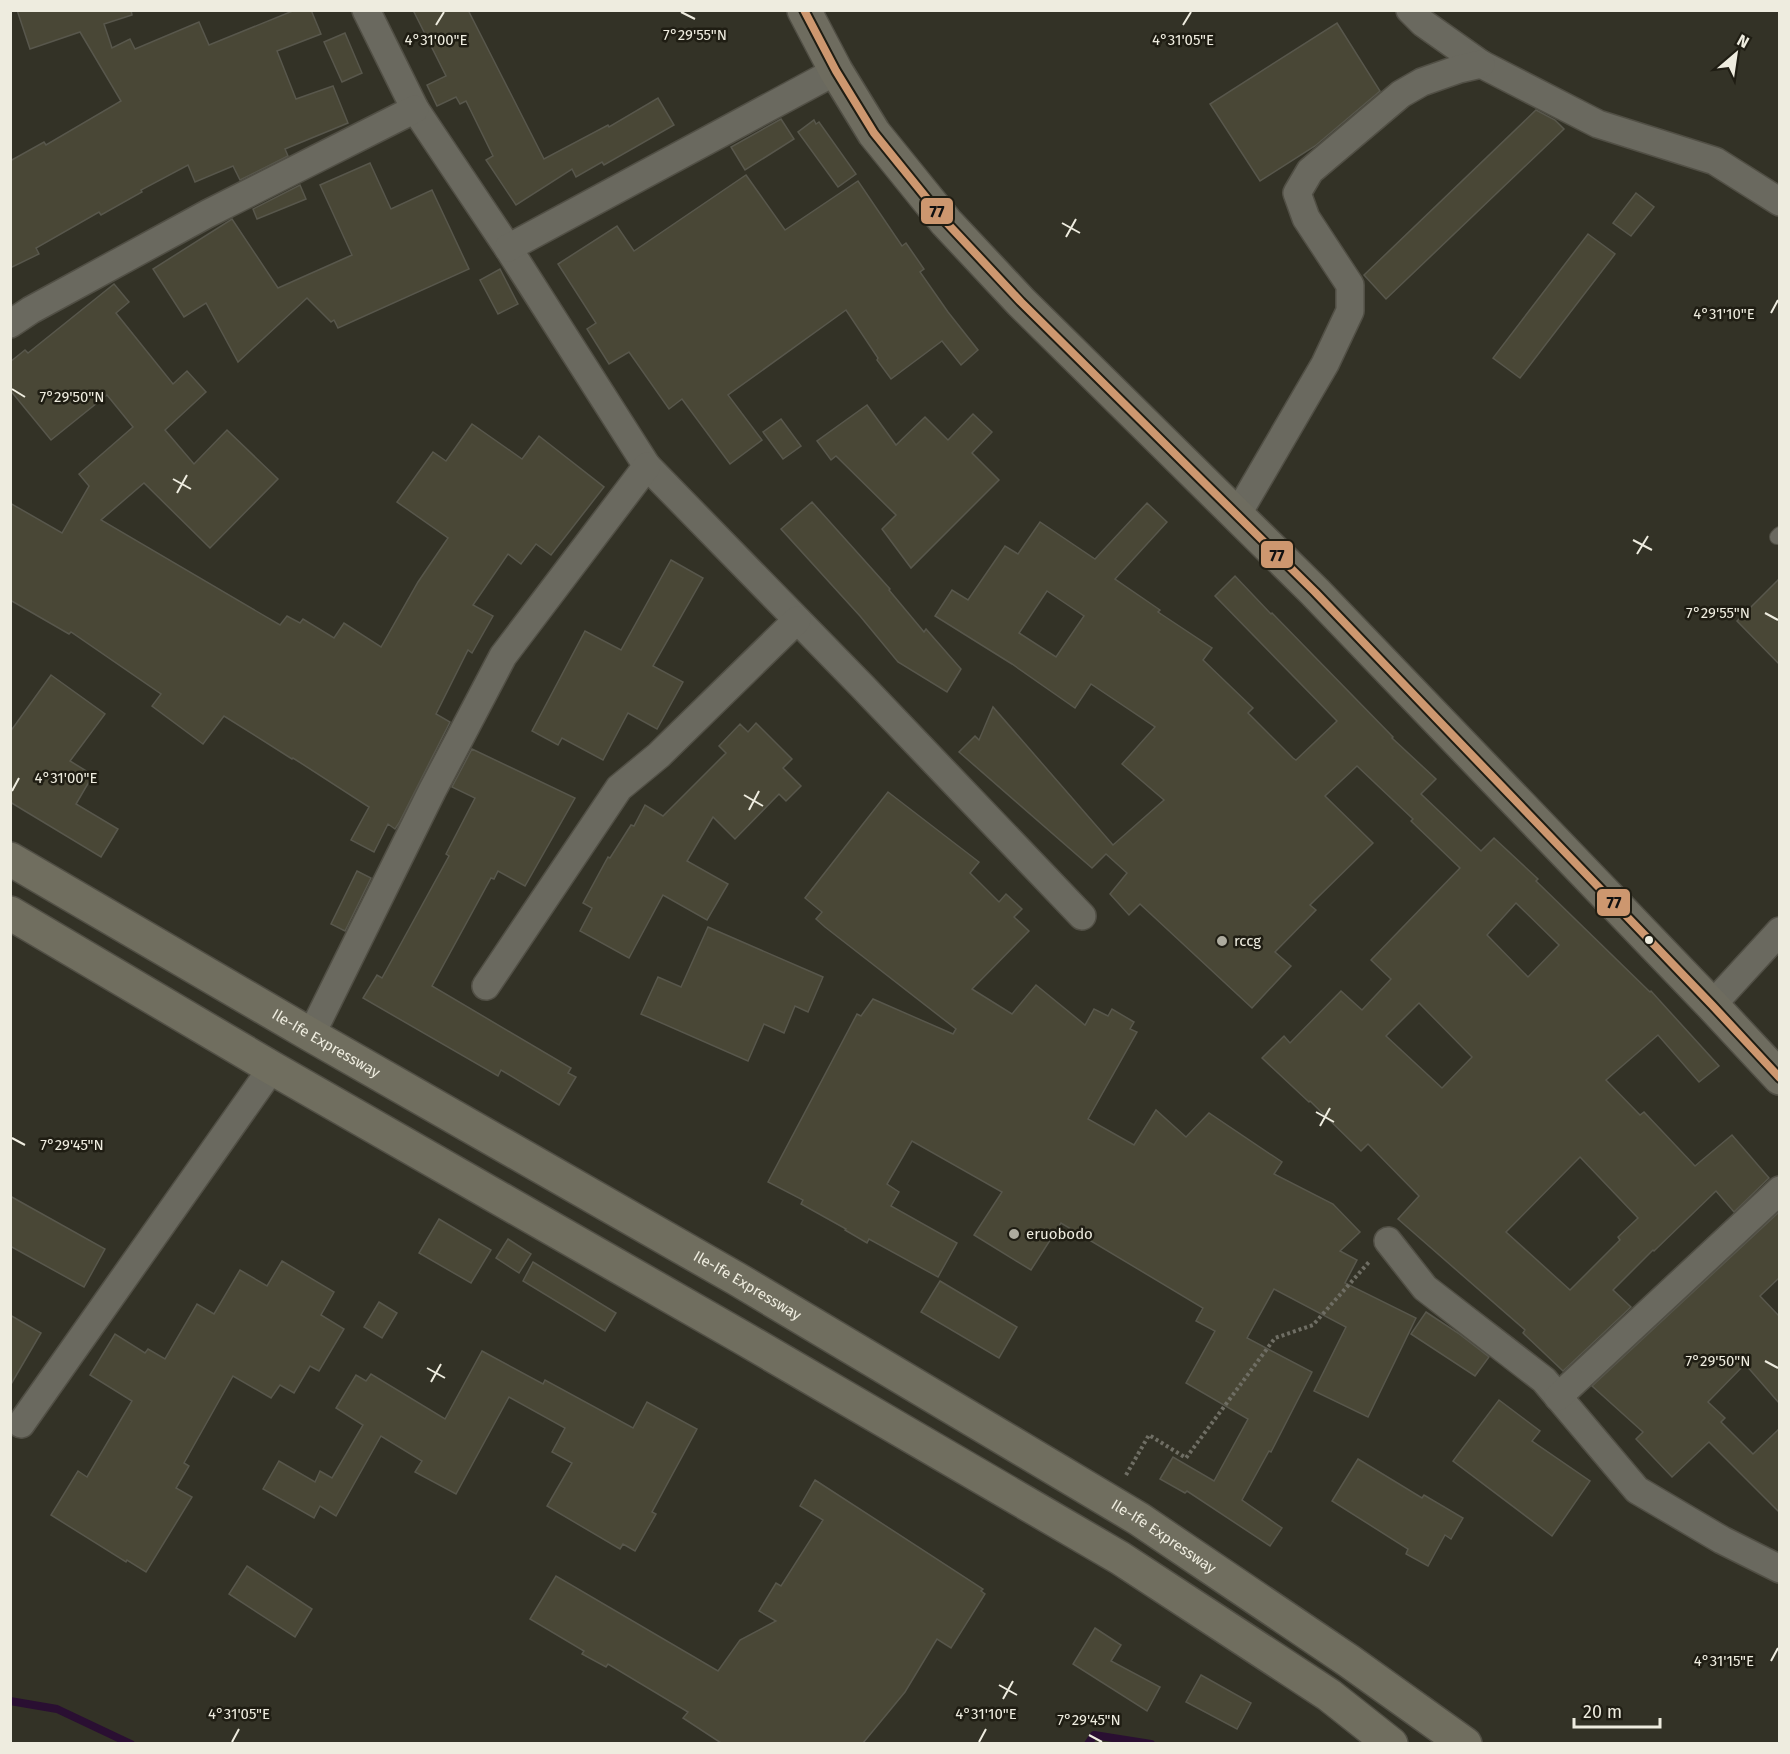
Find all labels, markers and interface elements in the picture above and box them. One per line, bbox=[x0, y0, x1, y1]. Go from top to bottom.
north arrow bbox=[1706, 24, 1766, 84]
text: 7°29'55"N bbox=[663, 26, 727, 44]
text: N bbox=[1734, 30, 1752, 52]
text: 4°31'00"E bbox=[404, 31, 468, 49]
text: 4°31'05"E bbox=[1152, 31, 1214, 49]
line badge: 77 bbox=[920, 197, 954, 225]
text: 77 bbox=[930, 202, 945, 221]
text: 4°31'10"E bbox=[1693, 305, 1755, 323]
text: 7°29'50"N bbox=[39, 388, 105, 406]
line badge: 77 bbox=[1260, 540, 1294, 569]
text: 77 bbox=[1270, 546, 1285, 565]
text: 7°29'55"N bbox=[1686, 604, 1750, 622]
text: 4°31'00"E bbox=[34, 769, 98, 787]
line badge: 77 bbox=[1596, 888, 1631, 917]
text: 77 bbox=[1607, 893, 1622, 912]
place label: rccg bbox=[1234, 932, 1261, 950]
marker: rccg bbox=[1215, 934, 1229, 948]
unlabelled marker bbox=[1643, 934, 1655, 946]
street label: Ile-Ife Expressway bbox=[269, 1005, 384, 1082]
text: 7°29'45"N bbox=[40, 1136, 104, 1154]
place label: eruobodo bbox=[1026, 1225, 1093, 1243]
marker: eruobodo bbox=[1007, 1227, 1021, 1241]
street label: Ile-Ife Expressway bbox=[690, 1247, 805, 1325]
text: 7°29'50"N bbox=[1685, 1352, 1751, 1370]
street label: Ile-Ife Expressway bbox=[1108, 1495, 1220, 1578]
text: 4°31'15"E bbox=[1694, 1652, 1754, 1670]
scale bar bbox=[1574, 1691, 1660, 1729]
text: 20 m bbox=[1583, 1701, 1622, 1723]
text: 4°31'05"E bbox=[208, 1705, 270, 1723]
text: 4°31'10"E bbox=[955, 1705, 1017, 1723]
text: 7°29'45"N bbox=[1057, 1711, 1121, 1729]

